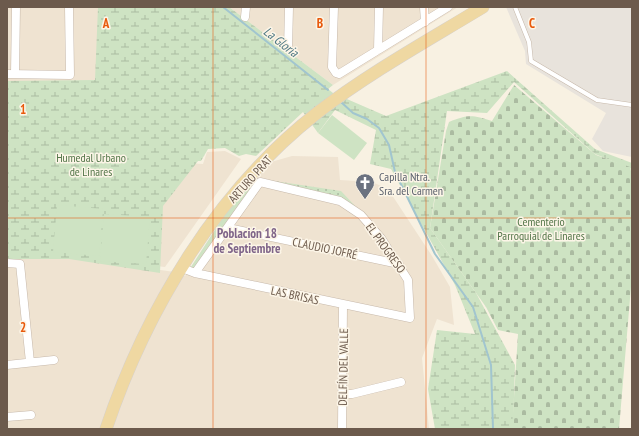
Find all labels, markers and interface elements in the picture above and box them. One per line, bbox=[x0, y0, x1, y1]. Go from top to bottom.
text: A bbox=[102, 15, 110, 32]
text: B bbox=[317, 15, 323, 32]
text: C bbox=[529, 15, 535, 32]
water label: La Gloria bbox=[260, 23, 303, 61]
text: 1 bbox=[20, 101, 26, 118]
park label: Humedal Urbano de Linares bbox=[56, 150, 126, 179]
street label: ARTURO PRAT bbox=[225, 152, 276, 206]
place label: Capilla Ntra. Sra. del Carmen bbox=[379, 169, 443, 198]
church icon: Capilla Ntra. Sra. del Carmen bbox=[354, 172, 376, 200]
park label: Cementerio Parroquial de Linares bbox=[497, 214, 585, 243]
street label: EL PROGRESO bbox=[363, 220, 409, 276]
district label: Población 18 de Septiembre bbox=[213, 225, 281, 257]
street label: CLAUDIO JOFRÉ bbox=[291, 234, 359, 262]
street label: LAS BRISAS bbox=[270, 283, 320, 307]
text: 2 bbox=[20, 319, 26, 336]
street label: DELFÍN DEL VALLE bbox=[335, 328, 351, 406]

